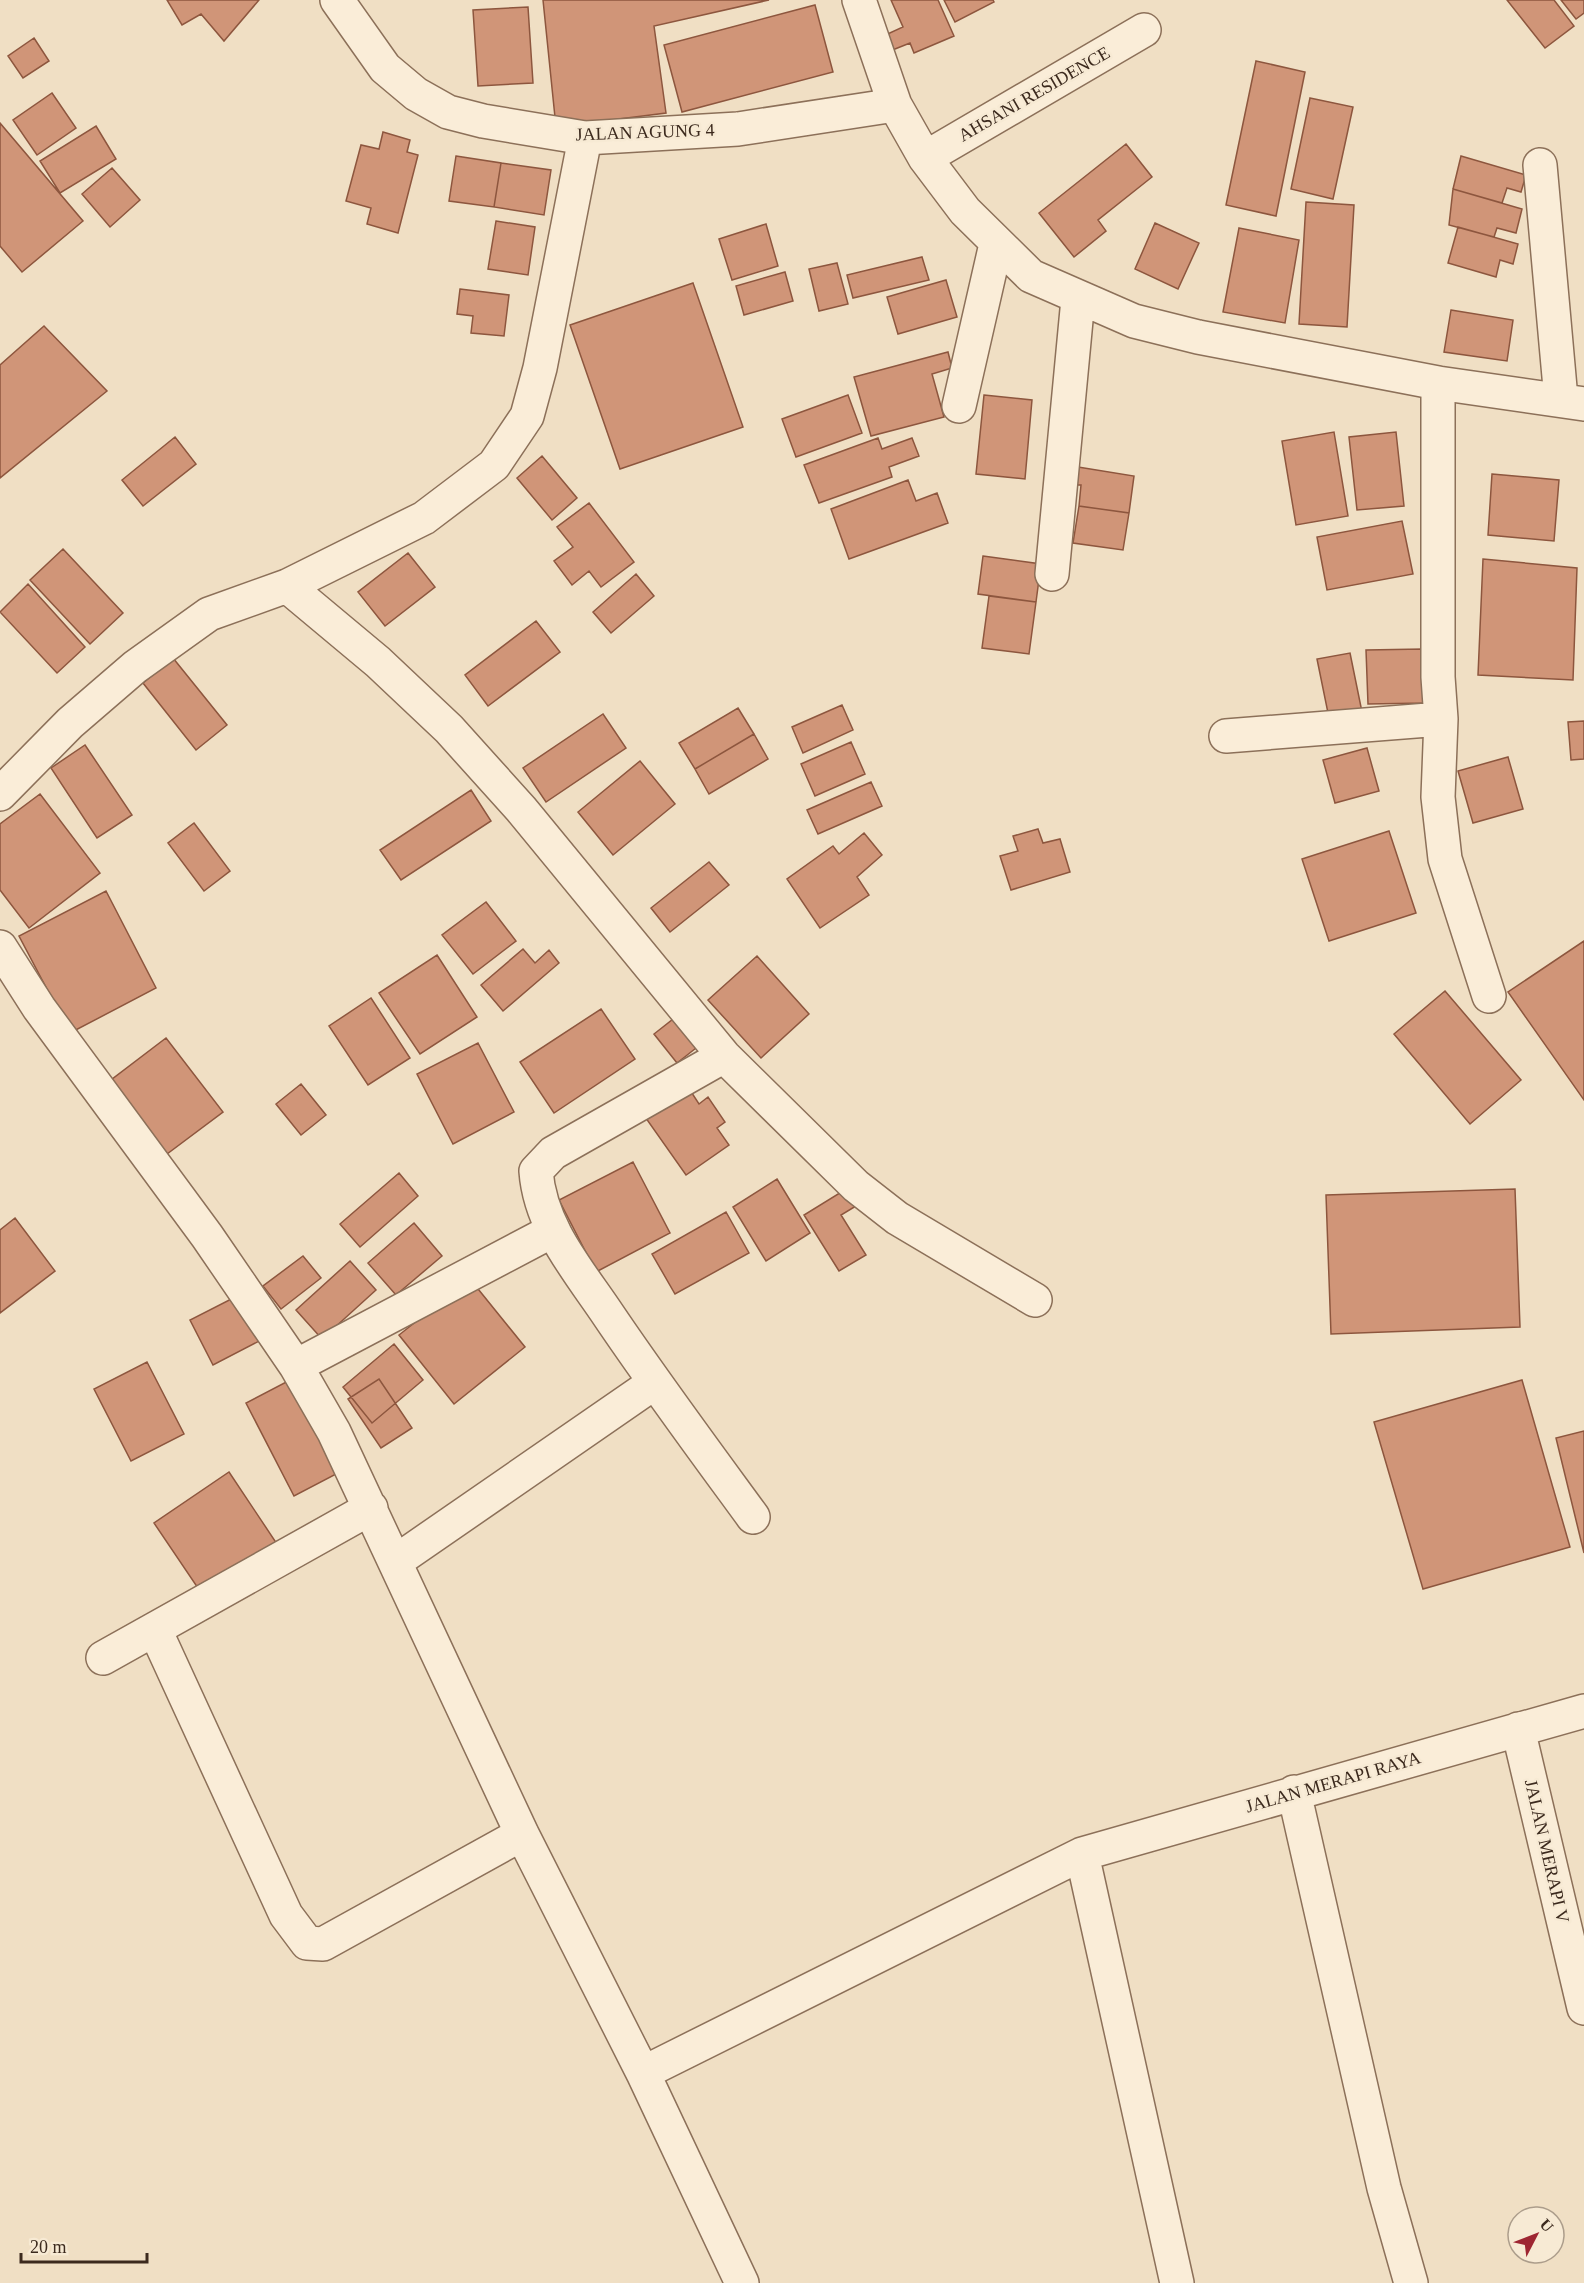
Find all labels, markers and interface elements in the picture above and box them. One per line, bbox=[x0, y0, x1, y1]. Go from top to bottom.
street label: AHSANI RESIDENCE bbox=[955, 42, 1113, 146]
street label: JALAN AGUNG 4 bbox=[575, 120, 715, 144]
street label: JALAN MERAPI RAYA bbox=[1243, 1747, 1423, 1817]
street label: JALAN MERAPI V bbox=[1521, 1777, 1573, 1925]
north arrow bbox=[1506, 2205, 1566, 2265]
text: U bbox=[1537, 2215, 1557, 2236]
scale bar bbox=[21, 2226, 147, 2264]
text: 20 m bbox=[30, 2237, 67, 2257]

